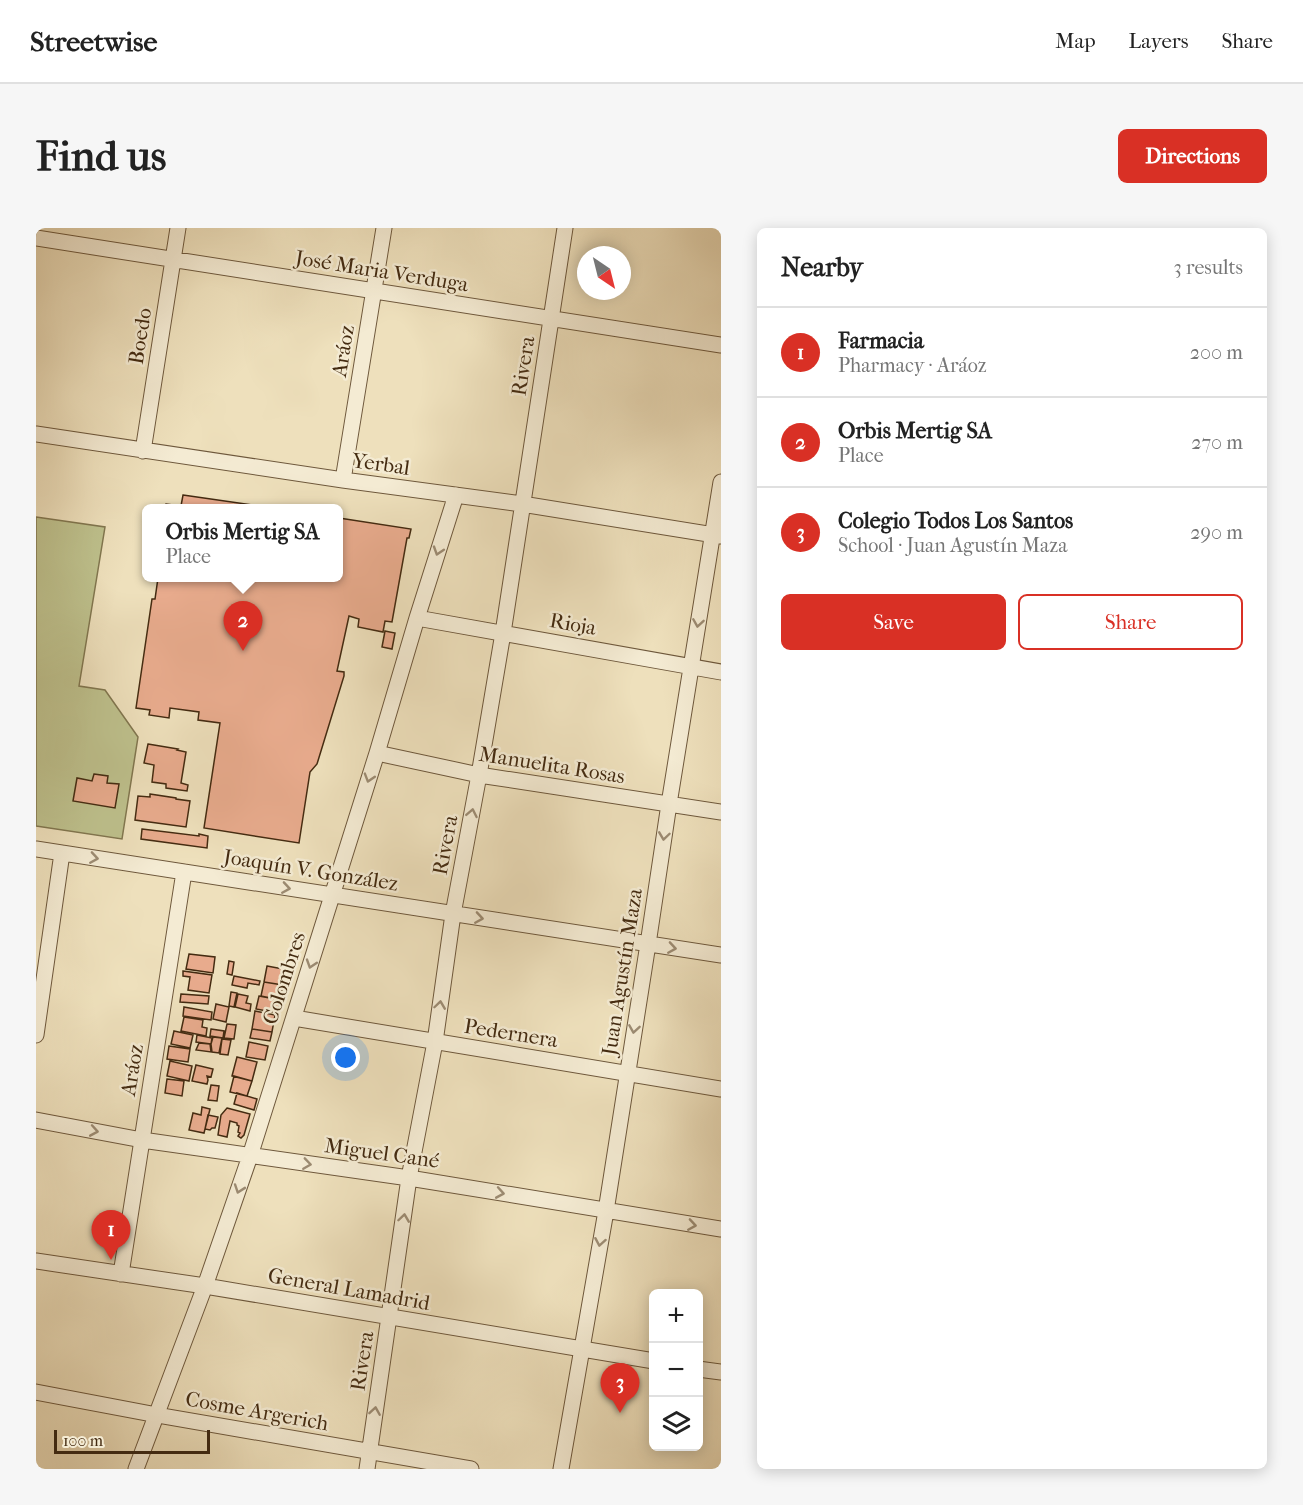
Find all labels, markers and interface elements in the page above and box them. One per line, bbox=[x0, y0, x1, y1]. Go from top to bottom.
text: Streetwise bbox=[30, 25, 157, 58]
text: Map bbox=[1055, 29, 1096, 53]
text: Layers bbox=[1129, 29, 1188, 53]
text: Share bbox=[1221, 29, 1273, 53]
button: Directions bbox=[1118, 129, 1267, 183]
text: Find us bbox=[36, 132, 166, 181]
street label: José Maria Verduga bbox=[292, 245, 470, 297]
north arrow bbox=[577, 246, 631, 300]
text: Nearby bbox=[781, 252, 863, 283]
text: 3 results bbox=[1174, 256, 1243, 279]
street label: Boedo bbox=[124, 306, 156, 366]
street label: Aráoz bbox=[327, 323, 359, 380]
text: Farmacia bbox=[838, 328, 924, 354]
street label: Rivera bbox=[506, 334, 540, 398]
text: 1 bbox=[797, 341, 804, 364]
text: 200 m bbox=[1190, 341, 1243, 364]
text: Pharmacy · Aráoz bbox=[838, 354, 987, 377]
text: Orbis Mertig SA bbox=[838, 418, 992, 444]
text: 2 bbox=[795, 431, 806, 454]
text: 270 m bbox=[1191, 431, 1243, 454]
text: Place bbox=[838, 444, 884, 467]
street label: Yerbal bbox=[349, 448, 412, 480]
popup bbox=[142, 504, 343, 582]
text: Colegio Todos Los Santos bbox=[838, 508, 1073, 534]
text: Orbis Mertig SA bbox=[165, 519, 320, 545]
text: 3 bbox=[796, 521, 805, 544]
text: 290 m bbox=[1190, 521, 1243, 544]
text: School · Juan Agustín Maza bbox=[838, 534, 1067, 557]
text: Place bbox=[165, 545, 211, 568]
one-way arrow bbox=[433, 545, 445, 556]
button: Save bbox=[781, 594, 1006, 650]
button: Share bbox=[1018, 594, 1243, 650]
pin: 2 bbox=[224, 602, 262, 651]
street label: Rioja bbox=[548, 608, 598, 640]
one-way arrow bbox=[692, 617, 705, 627]
street label: Manuelita Rosas bbox=[477, 742, 627, 788]
one-way arrow bbox=[364, 772, 377, 783]
one-way arrow bbox=[465, 808, 478, 818]
street label: Rivera bbox=[427, 813, 463, 877]
one-way arrow bbox=[659, 831, 671, 840]
street label: Joaquín V. González bbox=[220, 844, 400, 896]
one-way arrow bbox=[89, 851, 98, 863]
one-way arrow bbox=[282, 881, 291, 893]
street label: Juan Agustín Maza bbox=[597, 886, 647, 1059]
one-way arrow bbox=[475, 911, 484, 923]
street label: Colombres bbox=[258, 928, 310, 1027]
one-way arrow bbox=[667, 941, 676, 953]
one-way arrow bbox=[306, 958, 318, 969]
one-way arrow bbox=[434, 1001, 446, 1010]
street label: Pedernera bbox=[462, 1014, 560, 1052]
one-way arrow bbox=[629, 1024, 641, 1033]
street label: Aráoz bbox=[116, 1042, 148, 1099]
your location bbox=[331, 1043, 360, 1072]
one-way arrow bbox=[88, 1124, 98, 1137]
street label: Miguel Cané bbox=[323, 1133, 441, 1173]
one-way arrow bbox=[302, 1157, 312, 1169]
one-way arrow bbox=[233, 1183, 246, 1194]
one-way arrow bbox=[495, 1187, 504, 1199]
pin: 1 bbox=[92, 1210, 130, 1260]
one-way arrow bbox=[397, 1214, 409, 1223]
one-way arrow bbox=[687, 1218, 697, 1231]
one-way arrow bbox=[594, 1236, 607, 1246]
street label: General Lamadrid bbox=[266, 1263, 432, 1315]
map controls bbox=[649, 1289, 703, 1451]
button: + bbox=[649, 1289, 703, 1343]
street label: Rivera bbox=[345, 1329, 379, 1393]
button: − bbox=[649, 1343, 703, 1397]
pin: 3 bbox=[600, 1364, 640, 1413]
street label: Cosme Argerich bbox=[184, 1387, 331, 1435]
button: layers bbox=[649, 1397, 703, 1451]
one-way arrow bbox=[369, 1407, 381, 1416]
scale bar bbox=[54, 1427, 210, 1454]
text: 100 m bbox=[63, 1431, 103, 1450]

